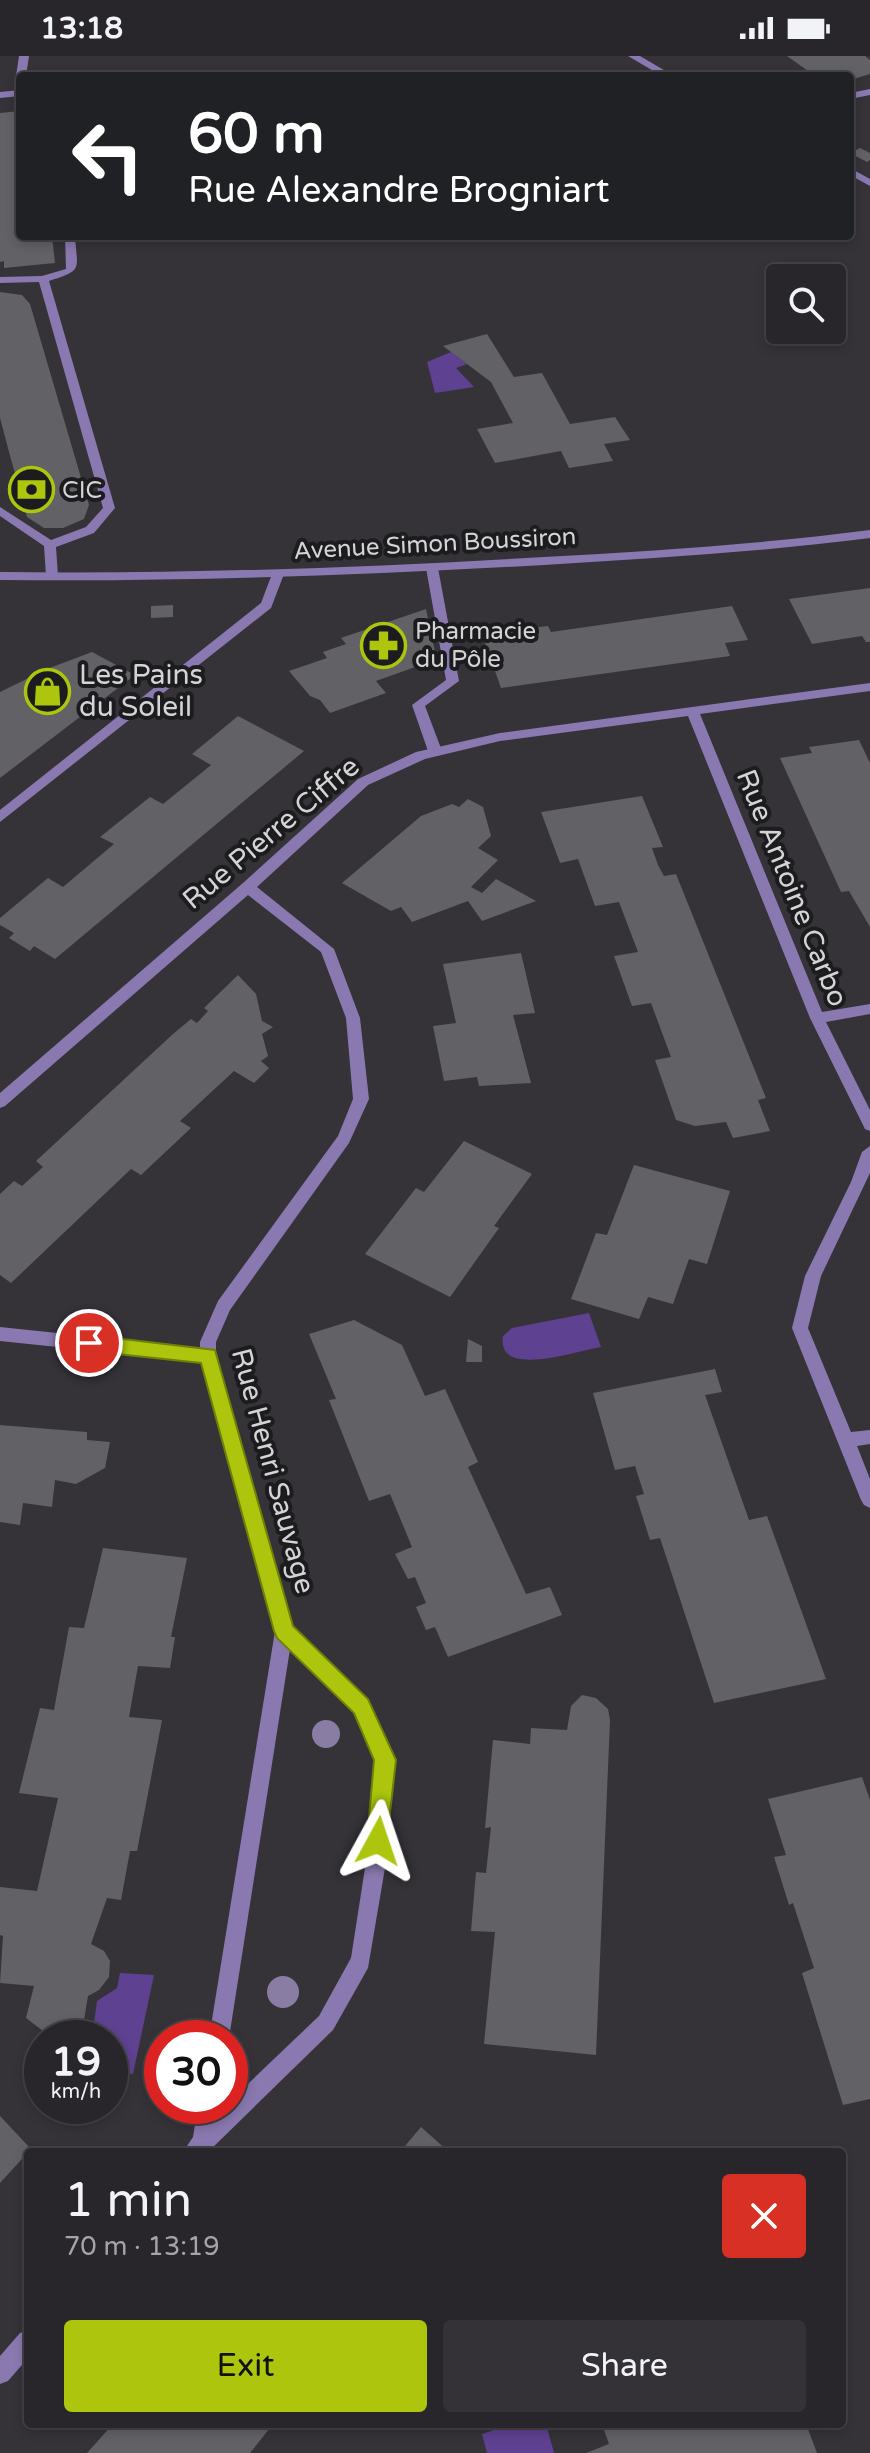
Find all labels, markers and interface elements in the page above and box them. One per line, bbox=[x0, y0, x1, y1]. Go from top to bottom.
text: 13:18 bbox=[40, 10, 123, 47]
text: 60 m bbox=[188, 101, 324, 168]
icon: left bbox=[56, 104, 160, 208]
text: Rue Alexandre Brogniart bbox=[188, 169, 610, 212]
map controls bbox=[766, 264, 846, 344]
button: search bbox=[766, 264, 846, 344]
bank icon: CIC bbox=[7, 466, 55, 514]
place label: CIC bbox=[62, 476, 102, 505]
street label: Avenue Simon Boussiron bbox=[293, 522, 577, 566]
place label: Pharmacie du Pôle bbox=[415, 617, 536, 674]
pharmacy icon: Pharmacie du Pôle bbox=[360, 621, 408, 669]
place label: Les Pains du Soleil bbox=[79, 658, 203, 724]
shop icon: Les Pains du Soleil bbox=[24, 667, 72, 715]
street label: Rue Pierre Ciffre bbox=[176, 749, 366, 917]
street label: Rue Antoine Carbo bbox=[729, 764, 855, 1012]
pin bbox=[55, 1309, 123, 1377]
icon: arrive bbox=[67, 1321, 111, 1365]
street label: Rue Henri Sauvage bbox=[224, 1345, 322, 1597]
position arrow bbox=[336, 1799, 420, 1883]
speed limit sign: 30 bbox=[144, 2020, 248, 2124]
text: 19 bbox=[51, 2038, 101, 2086]
text: km/h bbox=[51, 2080, 101, 2104]
text: 1 min bbox=[64, 2172, 192, 2230]
button: close bbox=[722, 2174, 806, 2258]
text: 70 m · 13:19 bbox=[64, 2231, 220, 2262]
button: Exit bbox=[64, 2320, 427, 2412]
button: Share bbox=[443, 2320, 806, 2412]

